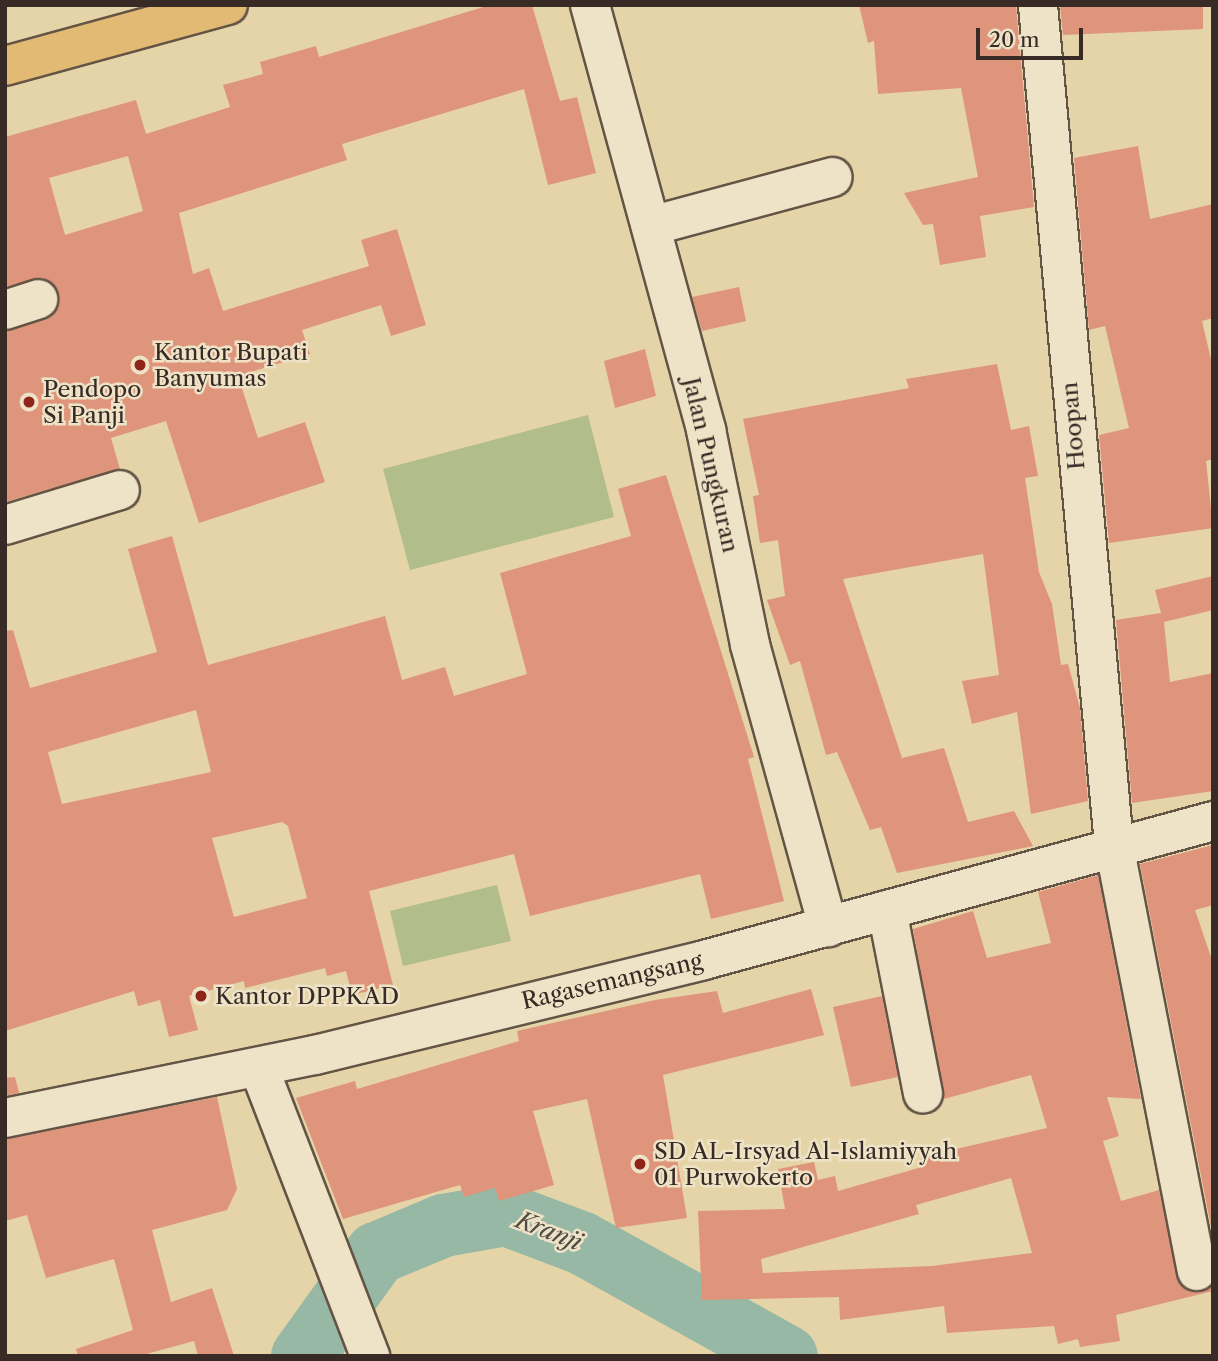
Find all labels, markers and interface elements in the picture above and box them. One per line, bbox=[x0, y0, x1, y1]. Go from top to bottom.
scale bar bbox=[980, 14, 1087, 58]
text: 20 m bbox=[989, 27, 1040, 52]
place label: Kantor Bupati Banyumas bbox=[154, 338, 308, 392]
marker: Kantor Bupati Banyumas bbox=[132, 357, 148, 373]
place label: Pendopo Si Panji bbox=[43, 375, 141, 429]
street label: Jalan Pungkuran bbox=[677, 375, 745, 555]
street label: Hoopan bbox=[1055, 381, 1091, 471]
marker: Pendopo Si Panji bbox=[21, 394, 37, 410]
street label: Ragasemangsang bbox=[519, 947, 705, 1015]
place label: Kantor DPPKAD bbox=[215, 982, 400, 1010]
marker: Kantor DPPKAD bbox=[193, 988, 209, 1004]
place label: SD AL-Irsyad Al-Islamiyyah 01 Purwokerto bbox=[654, 1137, 959, 1191]
marker: SD AL-Irsyad Al-Islamiyyah 01 Purwokerto bbox=[632, 1156, 648, 1172]
water label: Kranji bbox=[512, 1205, 586, 1257]

